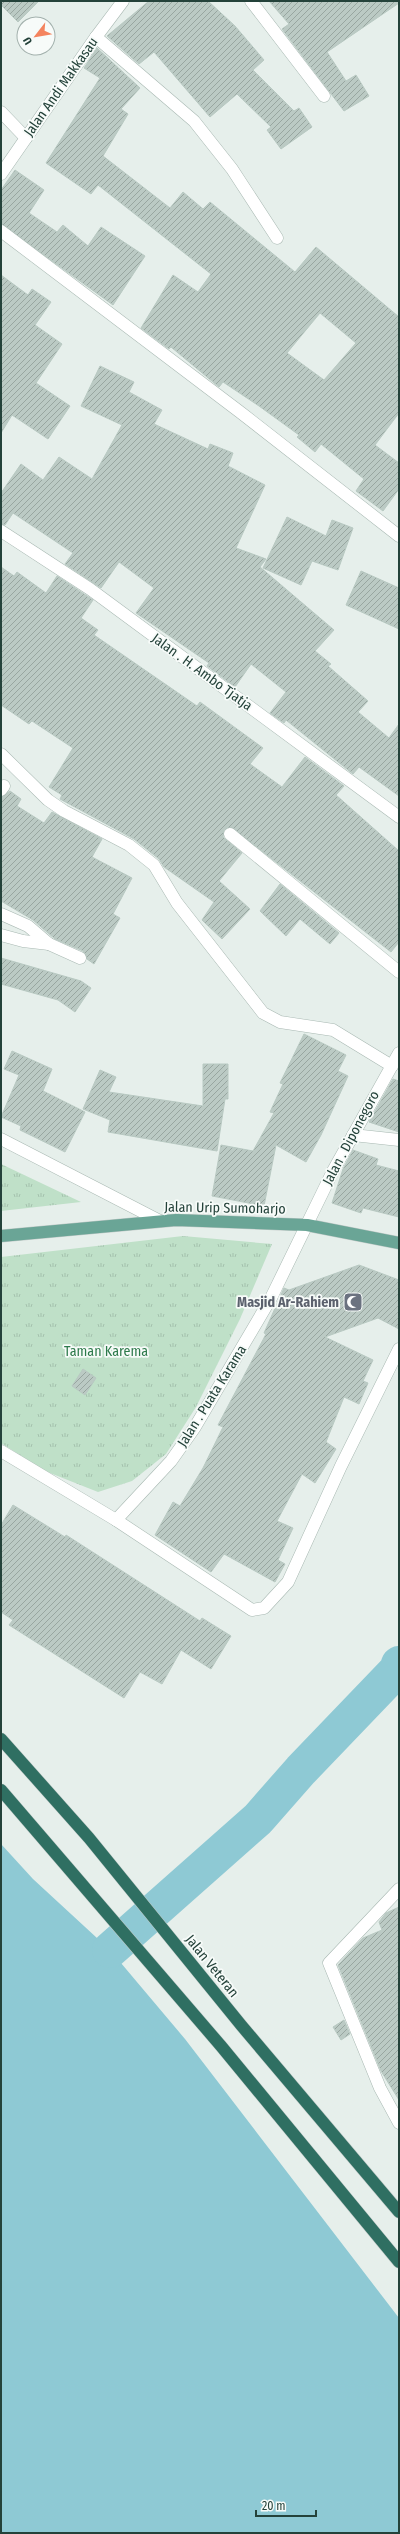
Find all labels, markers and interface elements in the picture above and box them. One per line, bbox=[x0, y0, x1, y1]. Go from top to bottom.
north arrow bbox=[16, 16, 56, 56]
street label: Jalan Andi Makkasau bbox=[20, 34, 102, 140]
text: U bbox=[21, 35, 35, 47]
street label: Jalan . H. Ambo Tjatja bbox=[148, 630, 256, 714]
street label: Jalan . Diponegoro bbox=[319, 1088, 383, 1188]
street label: Jalan Urip Sumoharjo bbox=[164, 1198, 286, 1218]
mosque icon: Masjid Ar-Rahiem bbox=[342, 1291, 364, 1313]
place label: Masjid Ar-Rahiem bbox=[237, 1294, 339, 1311]
street label: Jalan . Puata Karama bbox=[174, 1342, 250, 1450]
park label: Taman Karema bbox=[64, 1343, 148, 1360]
street label: Jalan Veteran bbox=[182, 1931, 242, 2001]
scale bar bbox=[256, 2492, 316, 2518]
text: 20 m bbox=[262, 2499, 286, 2513]

